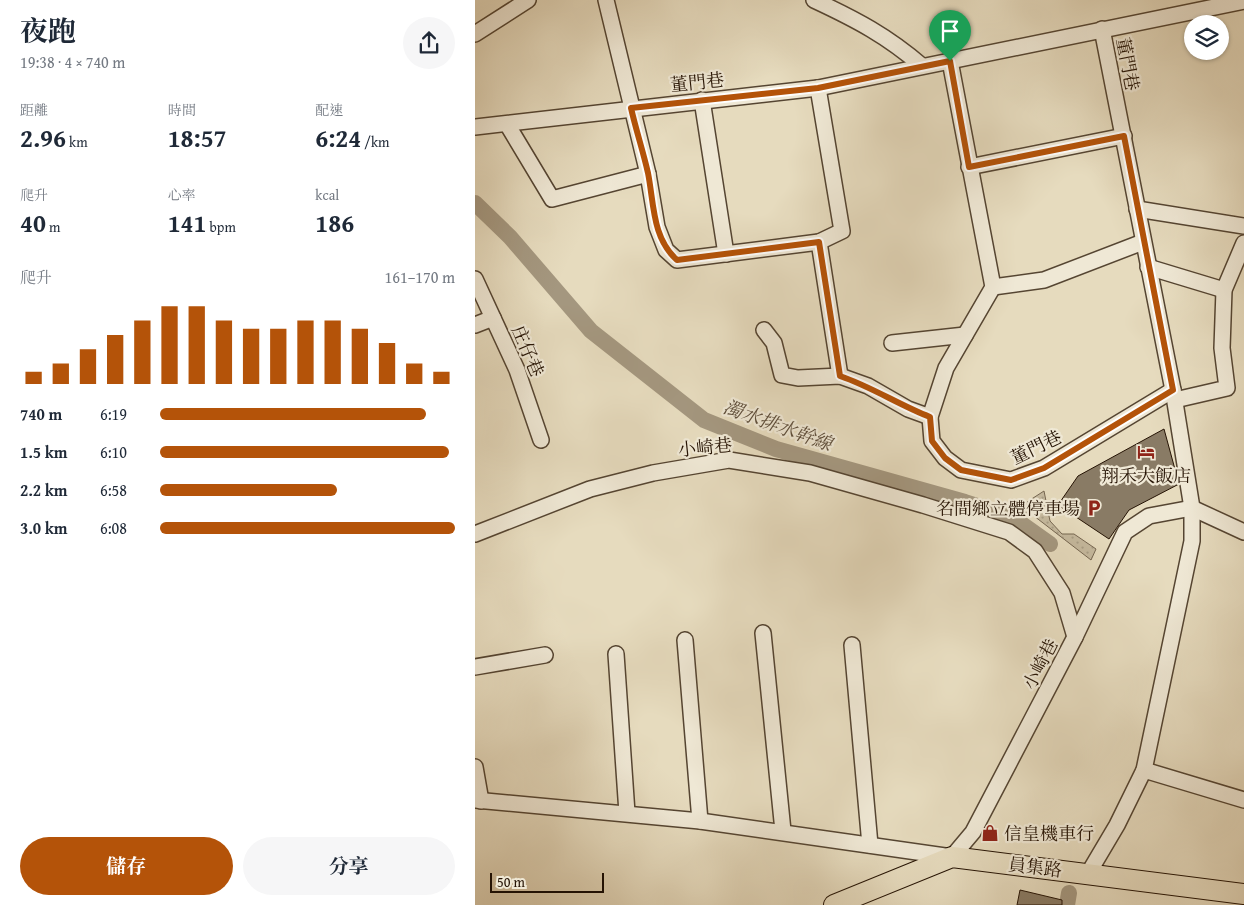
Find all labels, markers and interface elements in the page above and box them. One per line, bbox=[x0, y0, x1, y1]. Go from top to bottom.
text: 夜跑 bbox=[20, 10, 76, 51]
pin bbox=[929, 10, 971, 61]
map controls bbox=[1184, 15, 1229, 60]
button: layers bbox=[1184, 15, 1229, 60]
button: share bbox=[403, 17, 455, 69]
icon: arrive bbox=[936, 17, 964, 45]
street label: 董門巷 bbox=[1110, 35, 1146, 93]
text: 19:38 · 4 × 740 m bbox=[20, 50, 125, 74]
street label: 董門巷 bbox=[669, 66, 725, 98]
text: 距離 bbox=[20, 100, 48, 120]
text: 時間 bbox=[168, 100, 196, 120]
text: 配速 bbox=[315, 100, 343, 120]
text: 2.96 bbox=[20, 120, 66, 156]
text: 18:57 bbox=[168, 120, 227, 156]
text: 6:24 bbox=[315, 120, 361, 156]
text: km bbox=[66, 132, 88, 152]
text: /km bbox=[361, 132, 390, 152]
text: 爬升 bbox=[20, 185, 48, 205]
text: 心率 bbox=[168, 185, 196, 205]
text: kcal bbox=[315, 185, 339, 205]
text: 40 bbox=[20, 205, 46, 241]
text: 141 bbox=[168, 205, 207, 241]
text: 186 bbox=[315, 205, 354, 241]
text: m bbox=[46, 217, 60, 237]
text: bpm bbox=[207, 217, 236, 237]
text: 爬升 bbox=[20, 265, 52, 289]
text: 161–170 m bbox=[385, 265, 455, 289]
street label: 庄仔巷 bbox=[505, 321, 551, 381]
water label: 濁水排水幹線 bbox=[720, 392, 838, 458]
text: 740 m bbox=[20, 402, 62, 426]
text: 6:19 bbox=[100, 402, 127, 426]
street label: 董門巷 bbox=[1006, 423, 1066, 471]
street label: 小崎巷 bbox=[677, 431, 733, 463]
text: 1.5 km bbox=[20, 440, 67, 464]
text: 6:10 bbox=[100, 440, 127, 464]
hotel icon: 翔禾大飯店 bbox=[1136, 442, 1156, 462]
place label: 翔禾大飯店 bbox=[1101, 462, 1191, 489]
text: 2.2 km bbox=[20, 478, 67, 502]
text: 6:58 bbox=[100, 478, 127, 502]
place label: 名間鄉立體停車場 bbox=[936, 495, 1080, 522]
parking icon: 名間鄉立體停車場 bbox=[1084, 498, 1104, 518]
text: 3.0 km bbox=[20, 516, 67, 540]
text: 6:08 bbox=[100, 516, 127, 540]
street label: 小崎巷 bbox=[1016, 634, 1064, 694]
place label: 信皇機車行 bbox=[1004, 820, 1094, 847]
shop icon: 信皇機車行 bbox=[980, 823, 1000, 843]
button: 儲存 bbox=[20, 837, 233, 895]
button: 分享 bbox=[243, 837, 455, 895]
street label: 員集路 bbox=[1007, 850, 1063, 884]
scale bar bbox=[490, 870, 604, 893]
text: 50 m bbox=[497, 872, 525, 892]

